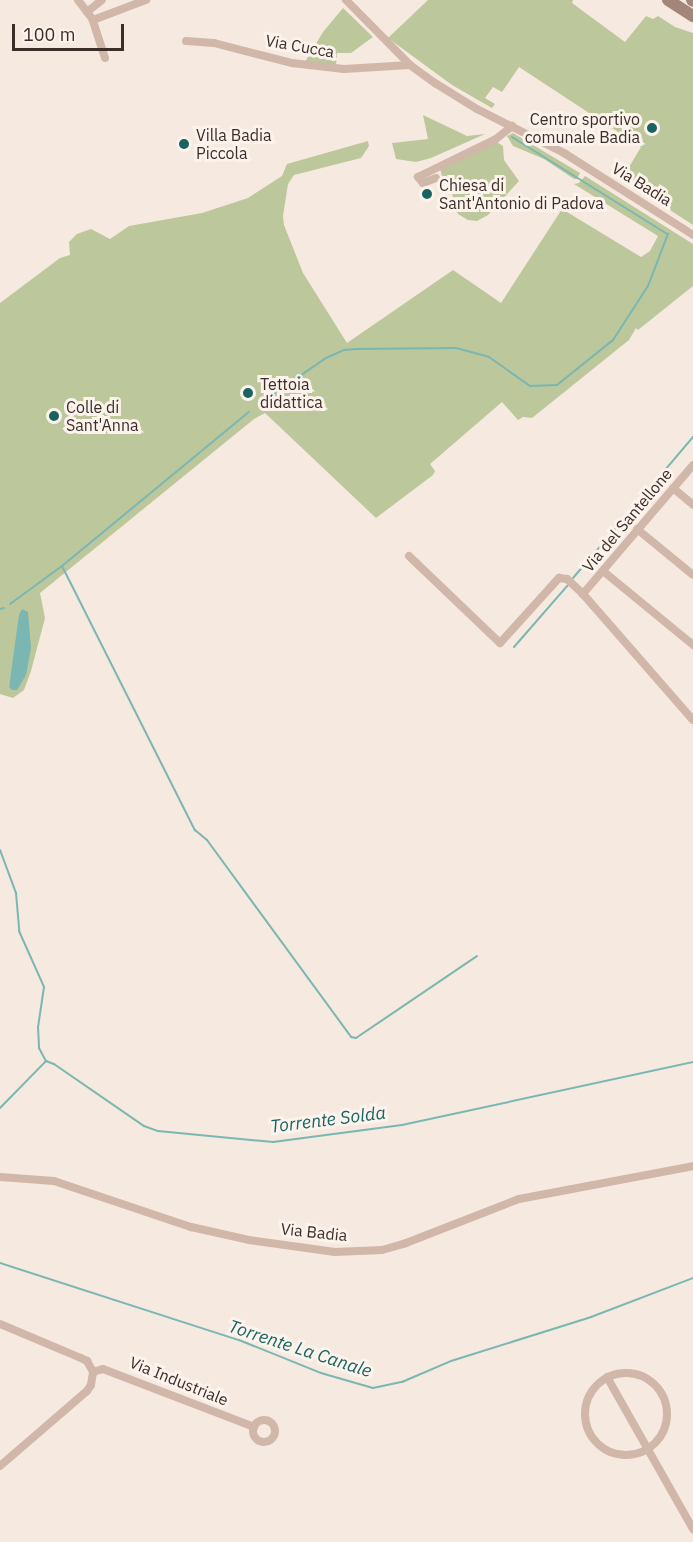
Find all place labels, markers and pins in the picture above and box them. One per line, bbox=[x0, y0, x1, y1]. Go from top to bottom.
place label: Centro sportivo comunale Badia bbox=[525, 109, 640, 147]
marker: Centro sportivo comunale Badia bbox=[645, 121, 659, 135]
place label: Villa Badia Piccola bbox=[196, 125, 272, 163]
marker: Villa Badia Piccola bbox=[177, 137, 191, 151]
place label: Chiesa di Sant'Antonio di Padova bbox=[439, 175, 604, 213]
marker: Chiesa di Sant'Antonio di Padova bbox=[420, 187, 434, 201]
place label: Tettoia didattica bbox=[260, 374, 323, 412]
marker: Tettoia didattica bbox=[241, 386, 255, 400]
place label: Colle di Sant'Anna bbox=[66, 397, 139, 435]
marker: Colle di Sant'Anna bbox=[47, 409, 61, 423]

